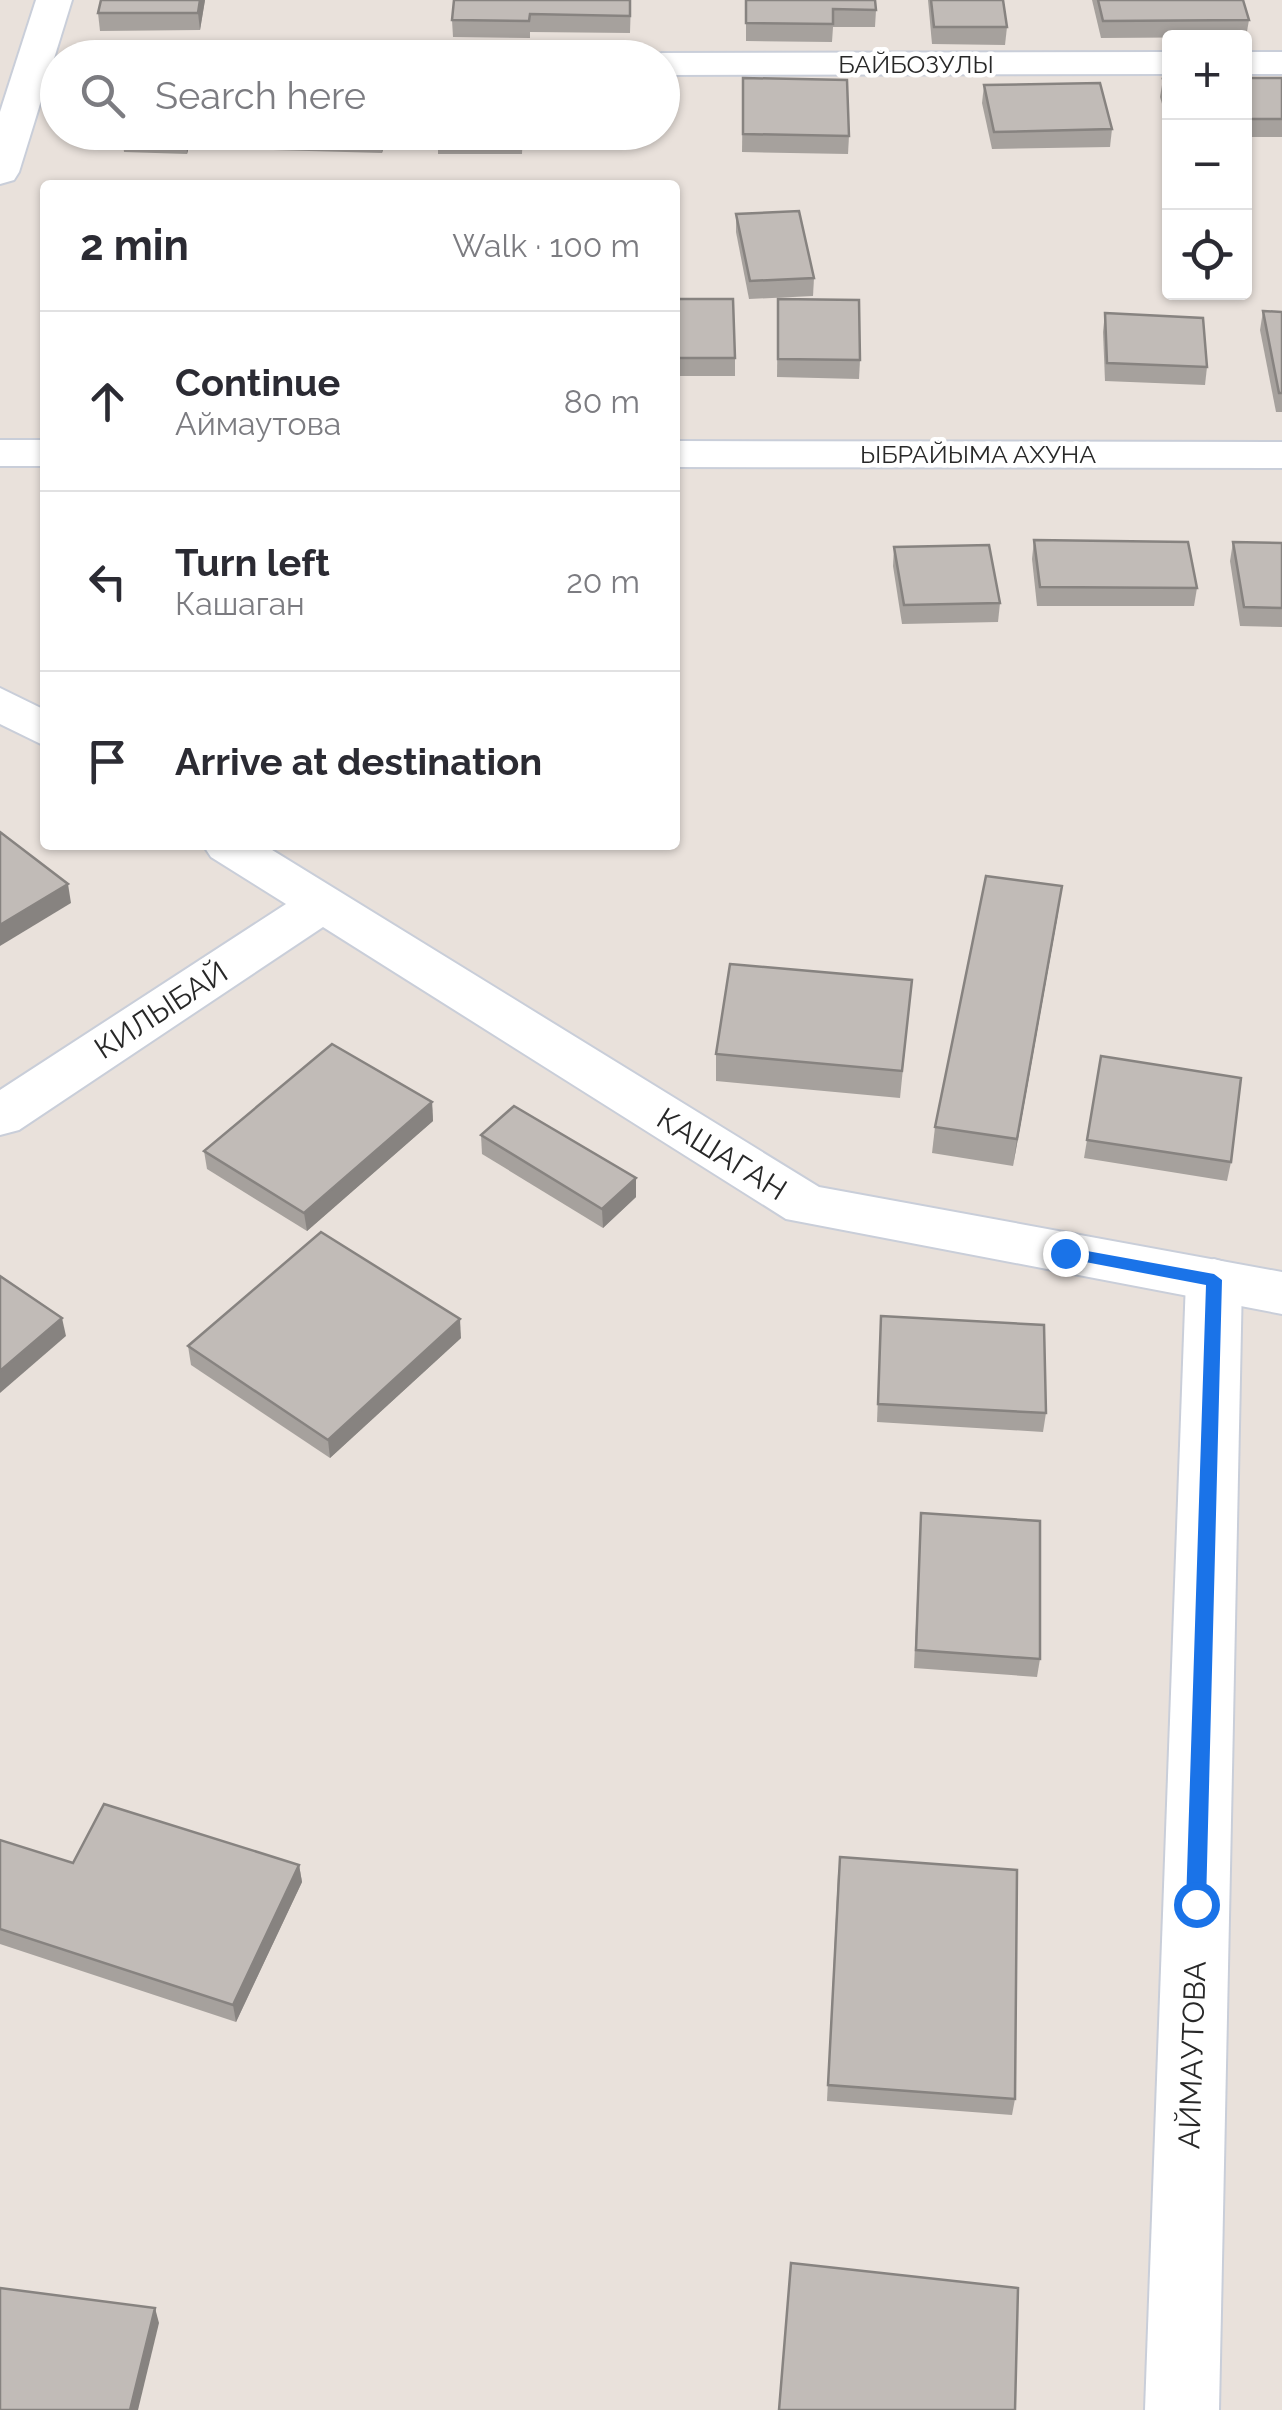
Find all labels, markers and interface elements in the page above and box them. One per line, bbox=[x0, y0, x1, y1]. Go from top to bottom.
map controls bbox=[1162, 30, 1252, 300]
button: + bbox=[1162, 30, 1252, 120]
search box bbox=[40, 40, 680, 150]
street label: БАЙБОЗУЛЫ bbox=[838, 49, 994, 79]
icon: search bbox=[75, 68, 130, 123]
text: Search here bbox=[155, 73, 366, 118]
button: − bbox=[1162, 120, 1252, 210]
button: locate bbox=[1162, 210, 1252, 300]
text: 2 min bbox=[80, 221, 189, 270]
text: Walk · 100 m bbox=[452, 227, 640, 264]
text: Continue bbox=[175, 360, 340, 405]
icon: ahead bbox=[80, 374, 135, 429]
text: 80 m bbox=[564, 383, 640, 420]
text: Аймаутова bbox=[175, 405, 341, 442]
street label: ЫБРАЙЫМА АХУНА bbox=[860, 439, 1096, 469]
text: Turn left bbox=[175, 540, 330, 585]
icon: left bbox=[80, 554, 135, 609]
text: 20 m bbox=[566, 563, 640, 600]
text: Кашаган bbox=[175, 585, 305, 622]
icon: arrive bbox=[80, 734, 135, 789]
text: Arrive at destination bbox=[175, 739, 542, 784]
street label: КИЛЫБАЙ bbox=[88, 954, 234, 1066]
street label: КАШАГАН bbox=[651, 1100, 793, 1208]
route end bbox=[1043, 1231, 1089, 1277]
route start bbox=[1174, 1882, 1220, 1928]
street label: АЙМАУТОВА bbox=[1171, 1960, 1213, 2150]

